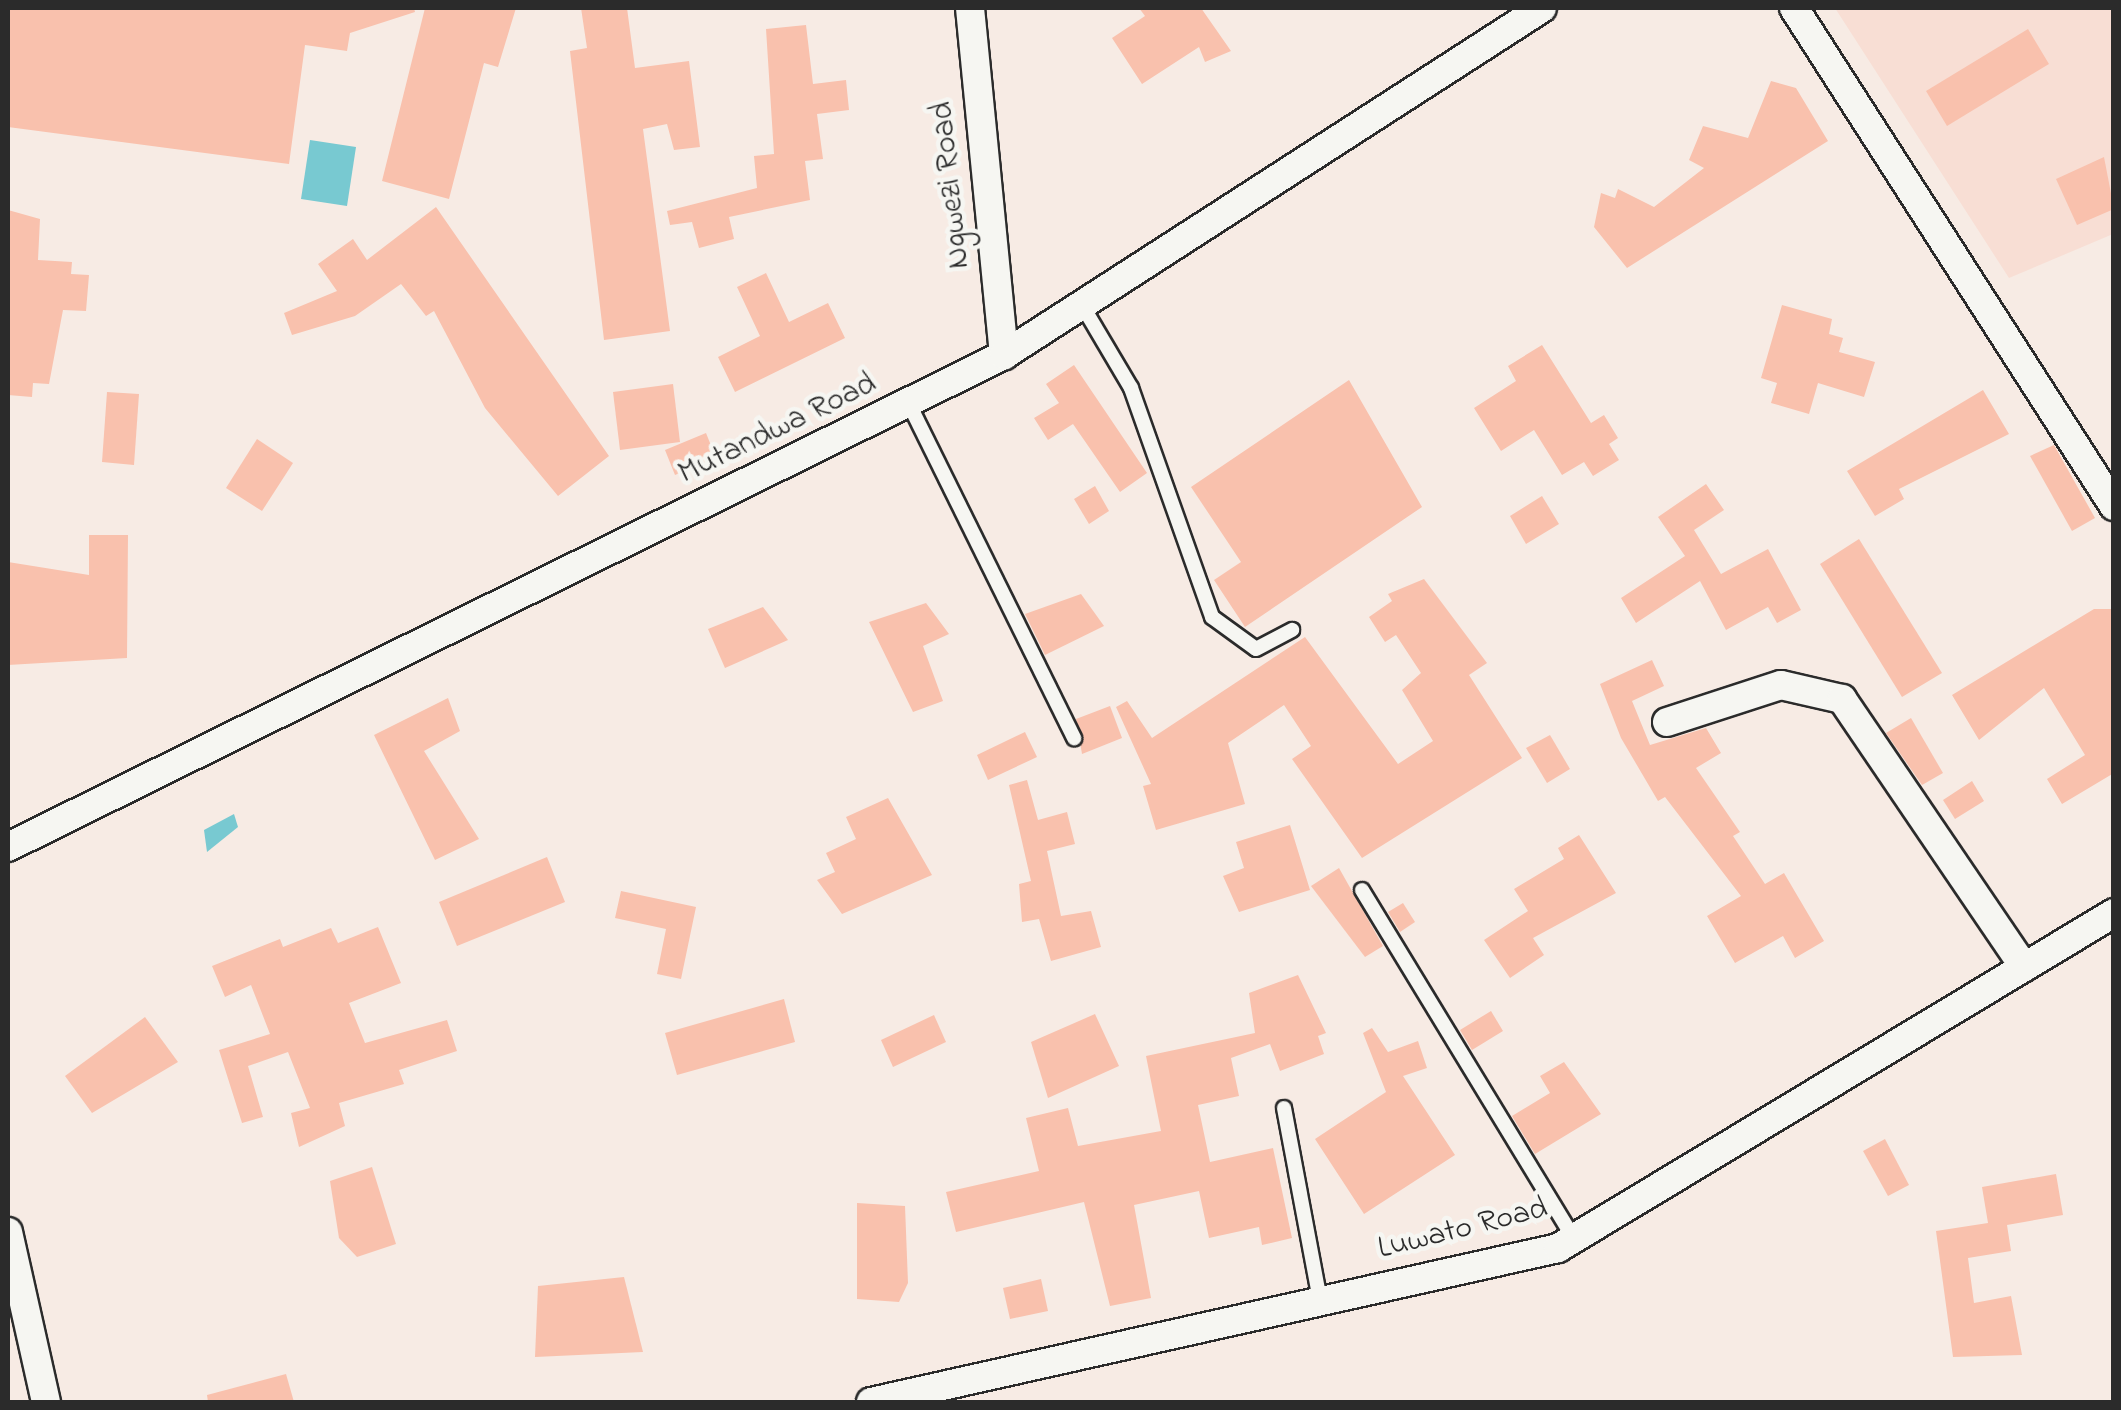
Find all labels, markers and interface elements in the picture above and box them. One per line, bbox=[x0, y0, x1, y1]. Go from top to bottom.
street label: Ngwezi Road bbox=[924, 99, 980, 271]
street label: Mutandwa Road bbox=[673, 366, 883, 494]
street label: Luwato Road bbox=[1374, 1190, 1552, 1270]

